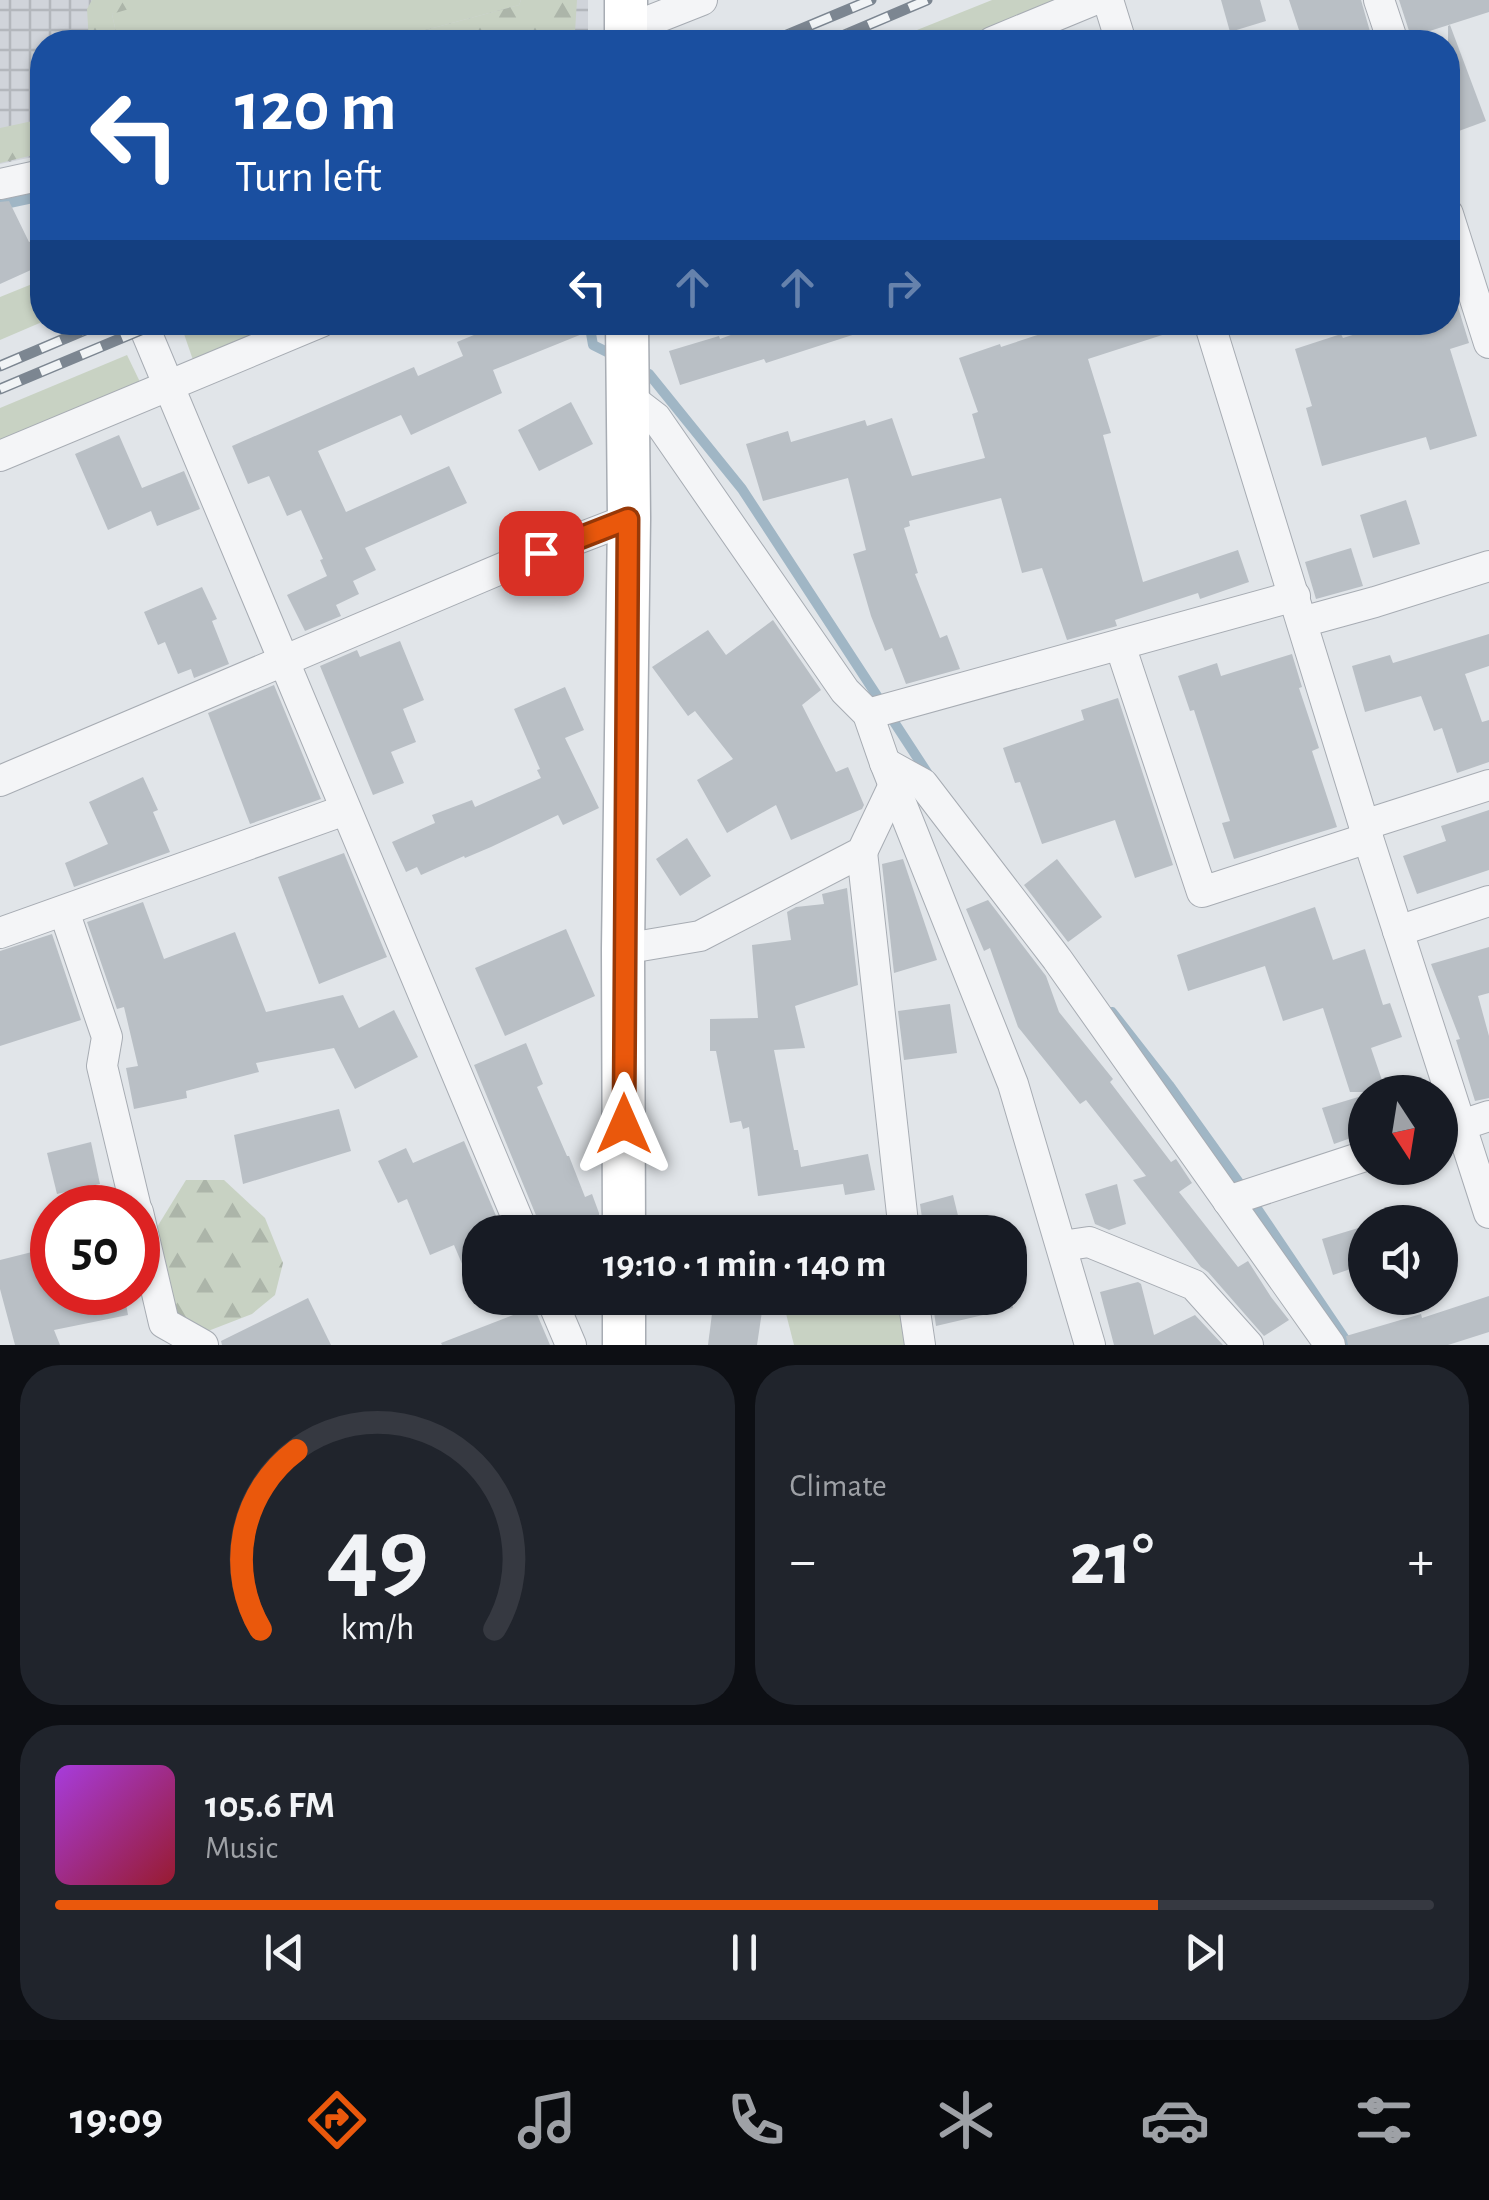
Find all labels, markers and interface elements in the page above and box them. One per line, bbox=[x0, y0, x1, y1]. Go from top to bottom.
icon: left bbox=[70, 70, 200, 200]
text: 120 m bbox=[235, 73, 397, 143]
text: Turn left bbox=[235, 155, 382, 200]
icon: left bbox=[560, 260, 615, 315]
icon: ahead bbox=[665, 260, 720, 315]
icon: ahead bbox=[770, 260, 825, 315]
icon: right bbox=[875, 260, 930, 315]
pin bbox=[499, 511, 584, 596]
icon: arrive bbox=[514, 526, 569, 581]
position arrow bbox=[572, 1072, 676, 1176]
north arrow bbox=[1348, 1075, 1458, 1185]
map controls bbox=[1348, 1075, 1458, 1315]
speed limit sign: 50 bbox=[30, 1185, 160, 1315]
button: sound bbox=[1348, 1205, 1458, 1315]
text: 19:10 · 1 min · 140 m bbox=[603, 1246, 886, 1284]
text: Climate bbox=[790, 1470, 887, 1502]
text: 49 bbox=[326, 1504, 429, 1608]
text: 21° bbox=[1070, 1523, 1154, 1598]
text: − bbox=[790, 1534, 816, 1589]
text: + bbox=[1408, 1534, 1434, 1589]
text: km/h bbox=[340, 1610, 414, 1646]
text: 105.6 FM bbox=[205, 1787, 335, 1825]
text: Music bbox=[205, 1832, 278, 1864]
icon: previous bbox=[257, 1925, 312, 1980]
icon: pause bbox=[717, 1925, 772, 1980]
icon: next bbox=[1177, 1925, 1232, 1980]
icon: directions bbox=[302, 2085, 372, 2155]
icon: music bbox=[512, 2085, 582, 2155]
icon: phone bbox=[721, 2085, 791, 2155]
icon: climate bbox=[931, 2085, 1001, 2155]
icon: car bbox=[1140, 2085, 1210, 2155]
icon: filters bbox=[1349, 2085, 1419, 2155]
text: 19:09 bbox=[70, 2097, 163, 2142]

